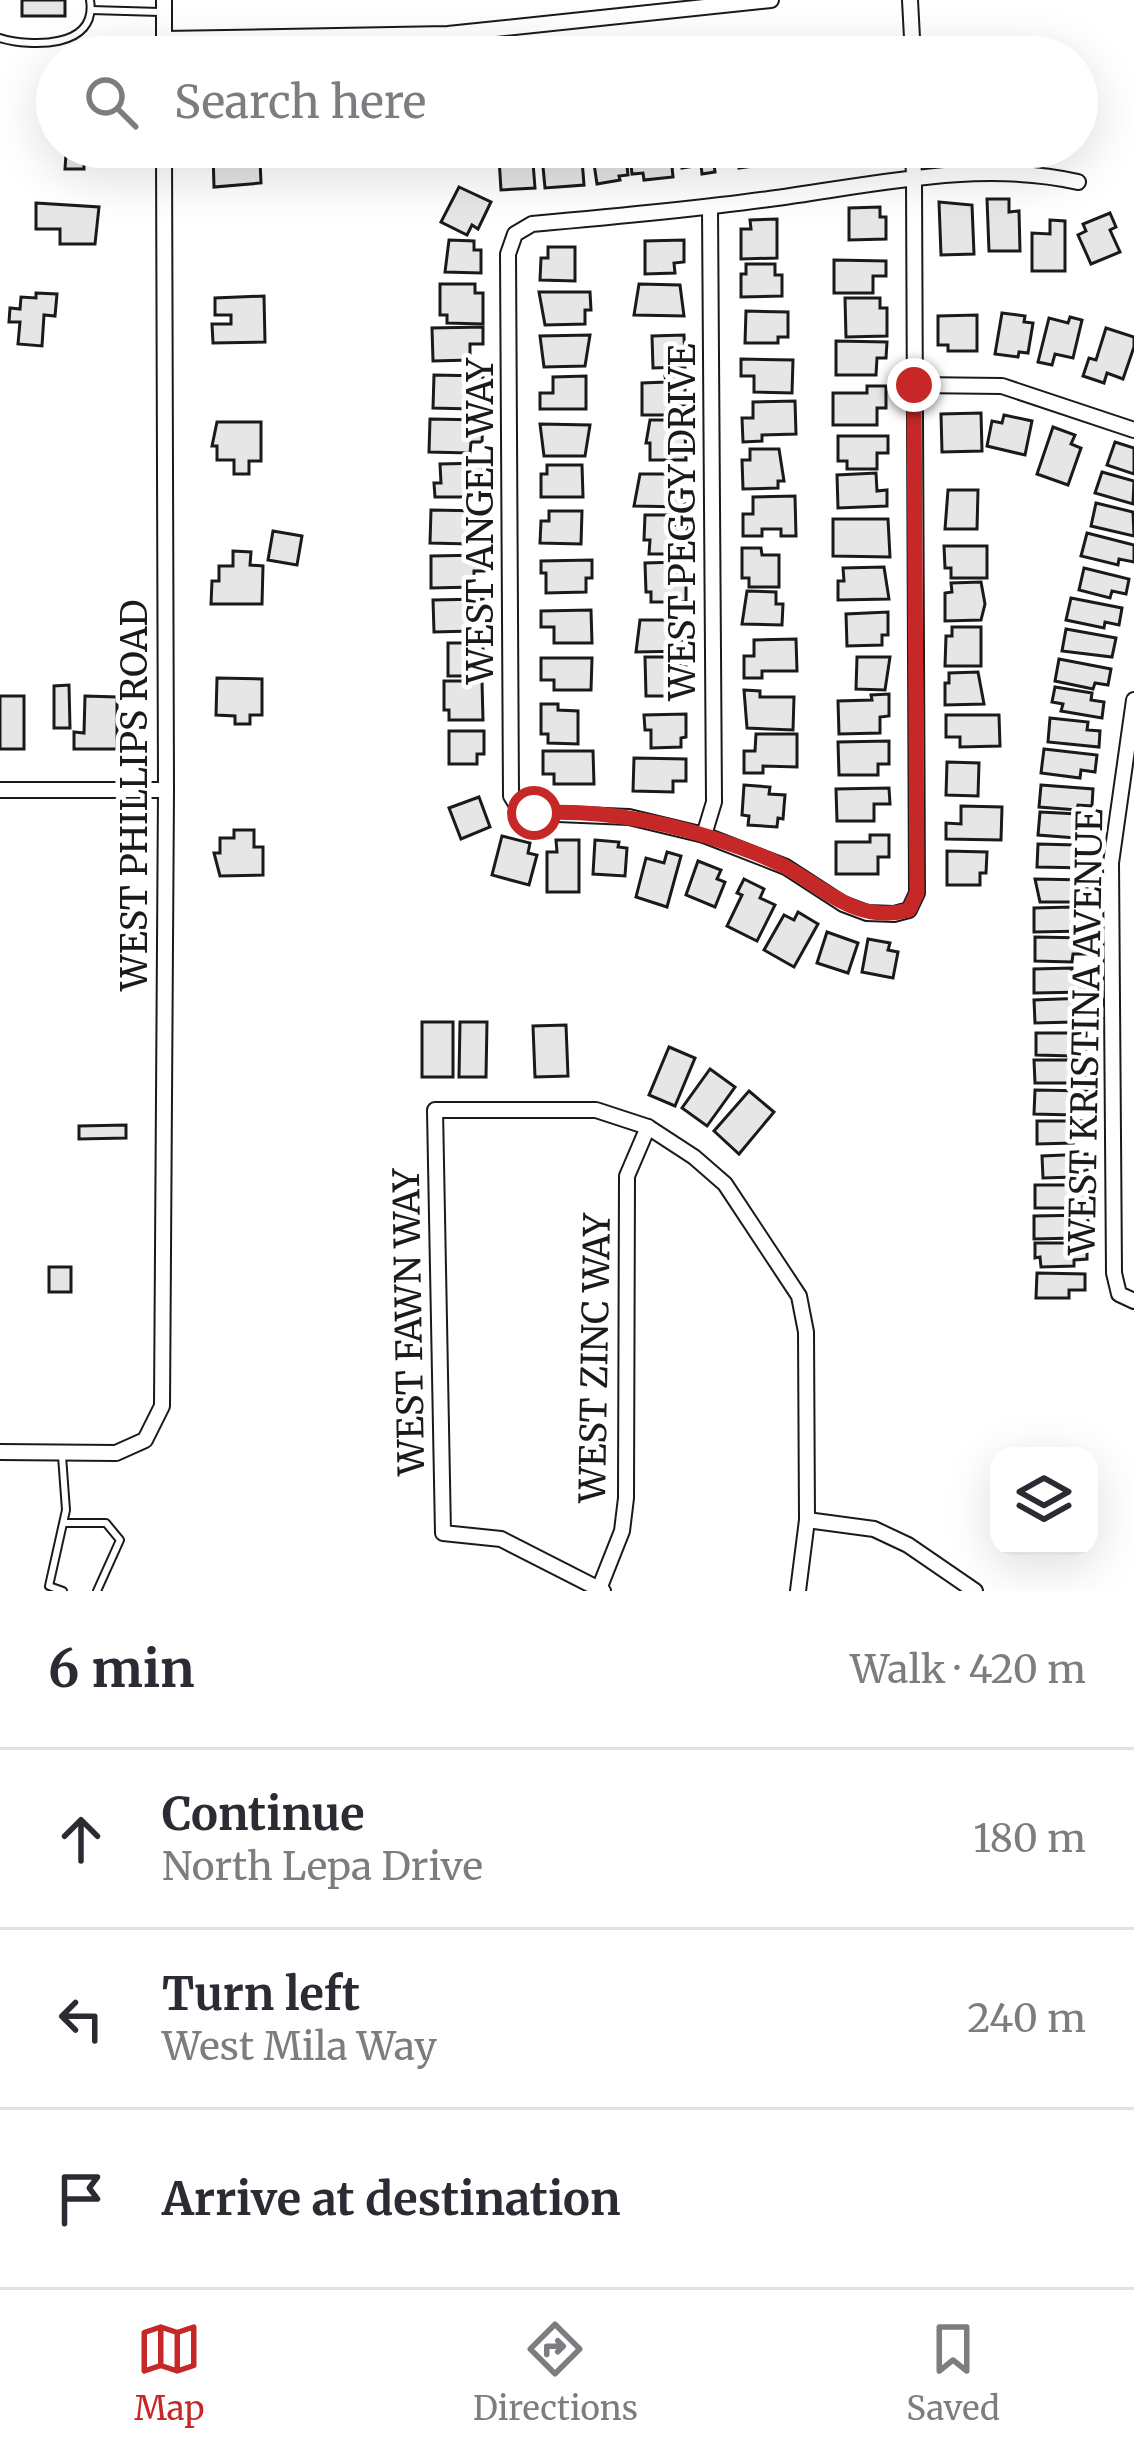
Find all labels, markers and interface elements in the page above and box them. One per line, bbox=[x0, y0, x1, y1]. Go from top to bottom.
search box bbox=[36, 36, 1098, 168]
icon: search bbox=[78, 69, 144, 135]
text: Search here bbox=[174, 74, 426, 130]
street label: WEST PEGGY DRIVE bbox=[660, 343, 705, 701]
street label: WEST ANGEL WAY bbox=[458, 357, 503, 685]
route end bbox=[887, 358, 941, 412]
street label: WEST PHILLIPS ROAD bbox=[112, 599, 157, 992]
route start bbox=[507, 786, 561, 840]
street label: WEST KRISTINA AVENUE bbox=[1060, 808, 1112, 1256]
street label: WEST FAWN WAY bbox=[384, 1167, 434, 1477]
street label: WEST ZINC WAY bbox=[570, 1212, 620, 1504]
map controls bbox=[990, 1447, 1098, 1555]
button: layers bbox=[990, 1447, 1098, 1555]
text: 6 min bbox=[48, 1637, 195, 1701]
text: Walk · 420 m bbox=[850, 1645, 1086, 1694]
text: Continue bbox=[162, 1786, 364, 1842]
icon: ahead bbox=[48, 1806, 114, 1872]
text: 180 m bbox=[973, 1814, 1086, 1863]
text: North Lepa Drive bbox=[162, 1842, 483, 1891]
text: Turn left bbox=[162, 1966, 360, 2022]
icon: left bbox=[48, 1986, 114, 2052]
text: 240 m bbox=[967, 1994, 1086, 2043]
text: West Mila Way bbox=[162, 2022, 437, 2071]
icon: arrive bbox=[48, 2166, 114, 2232]
text: Arrive at destination bbox=[162, 2171, 620, 2227]
tab: Map bbox=[134, 2316, 205, 2429]
tab: Directions bbox=[473, 2316, 638, 2429]
tab: Saved bbox=[906, 2316, 1000, 2429]

